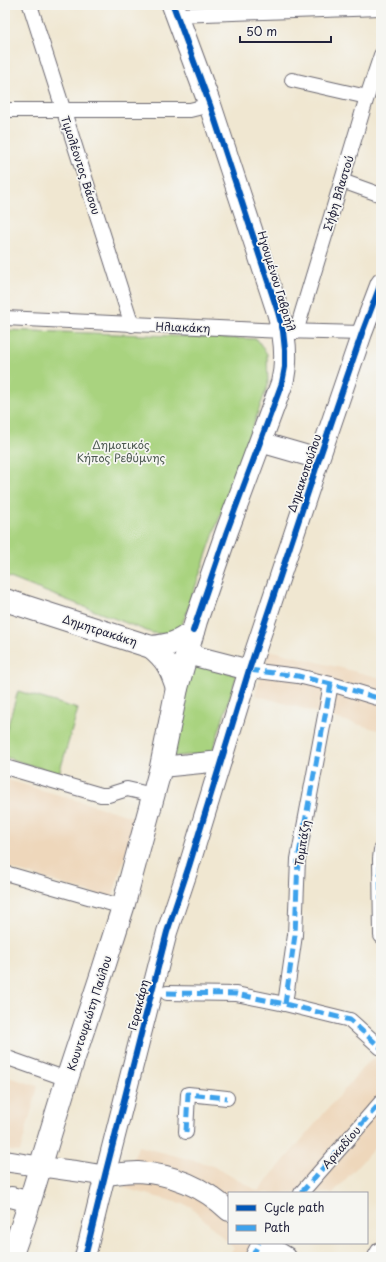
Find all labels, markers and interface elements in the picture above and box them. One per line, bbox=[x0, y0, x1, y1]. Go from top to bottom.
scale bar bbox=[240, 18, 331, 44]
text: 50 m bbox=[246, 22, 277, 40]
street label: Τιμολέοντος Βάσου bbox=[57, 113, 105, 217]
street label: Σήφη Βλαστού bbox=[318, 153, 358, 233]
street label: Ηγουμένου Γαβριήλ bbox=[254, 229, 300, 333]
street label: Ηλιακάκη bbox=[155, 318, 211, 336]
street label: Δημακοπούλου bbox=[283, 432, 325, 514]
park label: Δημοτικός Κήπος Ρεθύμνης bbox=[77, 436, 166, 466]
street label: Δημητρακάκη bbox=[60, 610, 140, 650]
street label: Τομπάζη bbox=[290, 819, 314, 867]
street label: Κουντουριώτη Παύλου bbox=[62, 953, 116, 1073]
street label: Γερακάρη bbox=[123, 978, 153, 1032]
street label: Αρκαδίου bbox=[318, 1122, 364, 1172]
legend bbox=[228, 1192, 368, 1244]
text: Cycle path bbox=[264, 1198, 325, 1216]
text: Path bbox=[264, 1218, 290, 1236]

